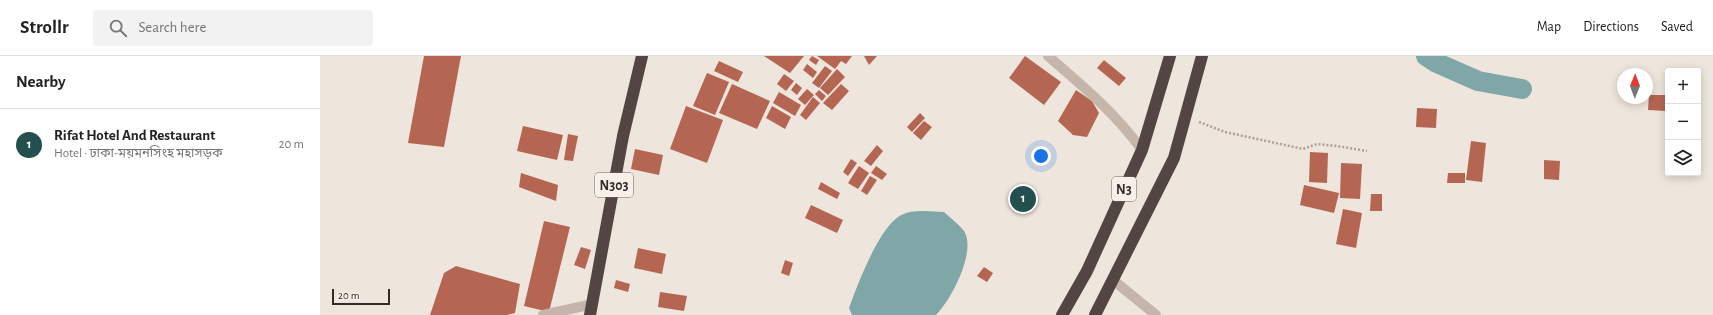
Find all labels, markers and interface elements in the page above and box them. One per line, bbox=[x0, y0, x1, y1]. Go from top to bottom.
search box bbox=[93, 10, 373, 46]
icon: search bbox=[107, 17, 129, 39]
text: Strollr bbox=[20, 18, 69, 37]
text: Search here bbox=[139, 20, 206, 35]
text: Map bbox=[1537, 20, 1561, 34]
text: Directions bbox=[1583, 20, 1639, 34]
text: Saved bbox=[1661, 20, 1693, 34]
north arrow bbox=[1617, 68, 1653, 104]
map controls bbox=[1665, 68, 1701, 176]
button: + bbox=[1665, 68, 1701, 104]
text: Nearby bbox=[16, 73, 66, 90]
button: − bbox=[1665, 104, 1701, 140]
text: Rifat Hotel And Restaurant bbox=[54, 128, 215, 143]
text: 1 bbox=[27, 138, 31, 151]
text: 20 m bbox=[279, 138, 304, 151]
button: layers bbox=[1665, 140, 1701, 176]
your location bbox=[1031, 146, 1051, 166]
text: Hotel · ঢাকা-ময়মনসিংহ মহাসড়ক bbox=[54, 147, 222, 160]
road number: N303 bbox=[595, 173, 633, 197]
road number: N3 bbox=[1112, 177, 1136, 201]
pin: 1 bbox=[1010, 184, 1036, 214]
scale bar bbox=[332, 287, 390, 306]
text: 20 m bbox=[338, 290, 359, 301]

